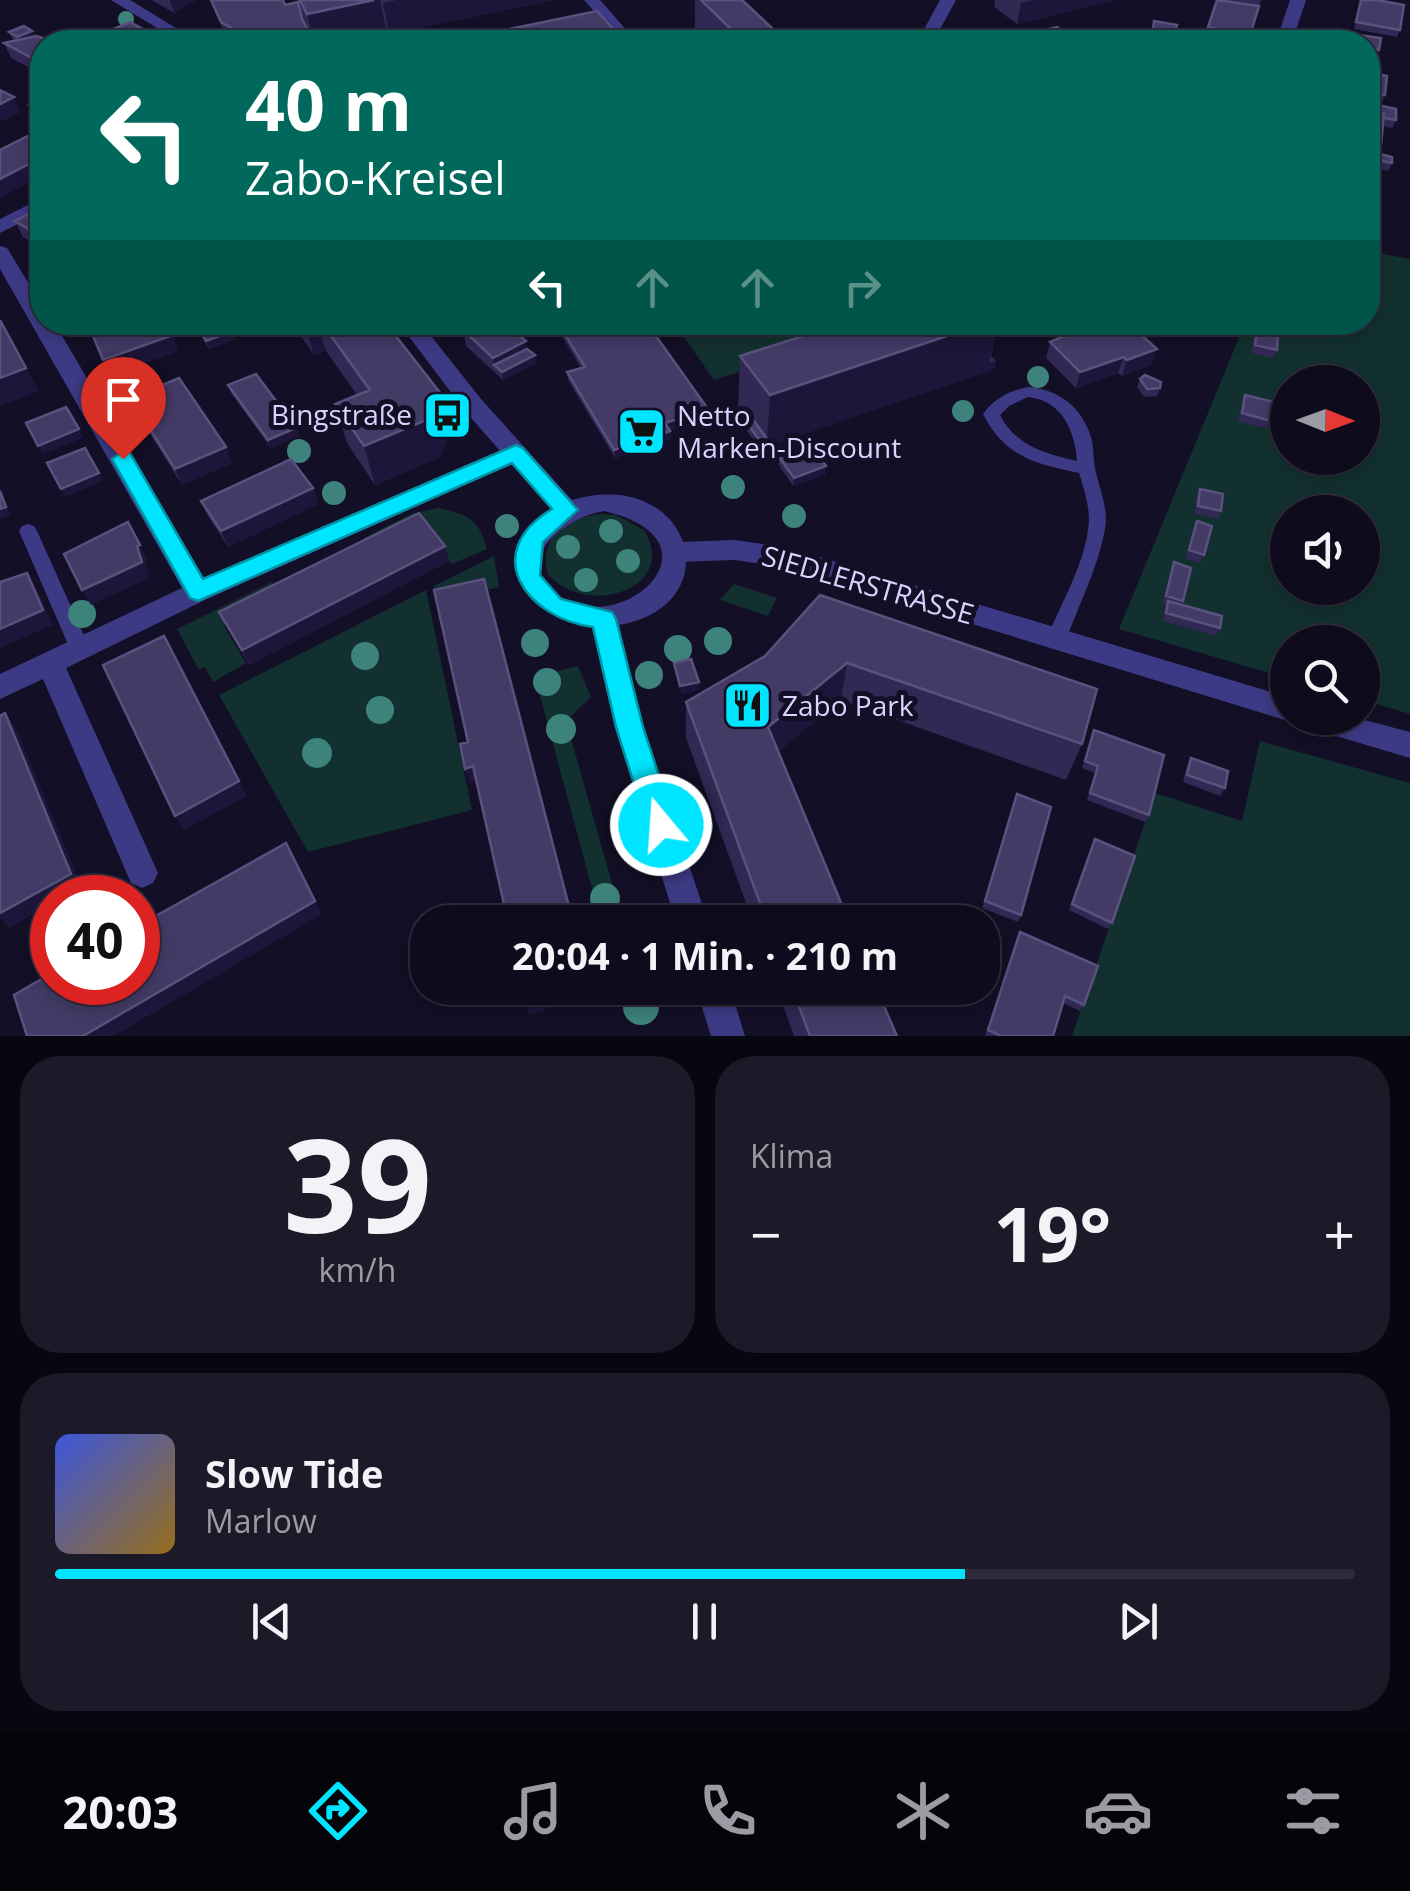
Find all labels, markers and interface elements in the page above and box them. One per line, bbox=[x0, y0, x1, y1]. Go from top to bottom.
text: 40 m bbox=[245, 56, 412, 152]
icon: left bbox=[80, 70, 210, 200]
text: Zabo-Kreisel bbox=[245, 147, 506, 208]
icon: left bbox=[520, 260, 575, 315]
icon: ahead bbox=[625, 260, 680, 315]
icon: ahead bbox=[730, 260, 785, 315]
icon: right bbox=[835, 260, 890, 315]
pin bbox=[81, 357, 166, 460]
north arrow bbox=[1270, 365, 1380, 475]
map controls bbox=[1270, 365, 1380, 735]
icon: arrive bbox=[96, 372, 151, 427]
bus stop icon: Bingstraße bbox=[421, 389, 473, 441]
place label: Bingstraße bbox=[271, 395, 412, 433]
place label: Netto Marken-Discount bbox=[677, 396, 901, 466]
supermarket icon: Netto Marken-Discount bbox=[616, 406, 668, 458]
button: sound bbox=[1270, 495, 1380, 605]
street label: SIEDLERSTRASSE bbox=[758, 536, 979, 632]
button: search bbox=[1270, 625, 1380, 735]
restaurant icon: Zabo Park bbox=[721, 680, 773, 732]
place label: Zabo Park bbox=[782, 686, 914, 724]
position arrow bbox=[609, 773, 713, 877]
speed limit sign: 40 bbox=[30, 875, 160, 1005]
text: 20:04 · 1 Min. · 210 m bbox=[512, 929, 898, 981]
text: 39 bbox=[283, 1094, 432, 1271]
text: Klima bbox=[750, 1134, 833, 1177]
text: 19° bbox=[994, 1182, 1111, 1284]
text: − bbox=[750, 1196, 781, 1271]
text: + bbox=[1324, 1196, 1355, 1271]
text: km/h bbox=[319, 1248, 396, 1291]
text: Slow Tide bbox=[205, 1447, 384, 1499]
text: Marlow bbox=[205, 1499, 317, 1542]
icon: previous bbox=[244, 1594, 299, 1649]
icon: pause bbox=[677, 1594, 732, 1649]
icon: next bbox=[1111, 1594, 1166, 1649]
icon: directions bbox=[303, 1776, 373, 1846]
icon: music bbox=[498, 1776, 568, 1846]
icon: phone bbox=[693, 1776, 763, 1846]
icon: climate bbox=[888, 1776, 958, 1846]
icon: car bbox=[1083, 1776, 1153, 1846]
icon: filters bbox=[1278, 1776, 1348, 1846]
text: 20:03 bbox=[62, 1781, 178, 1842]

